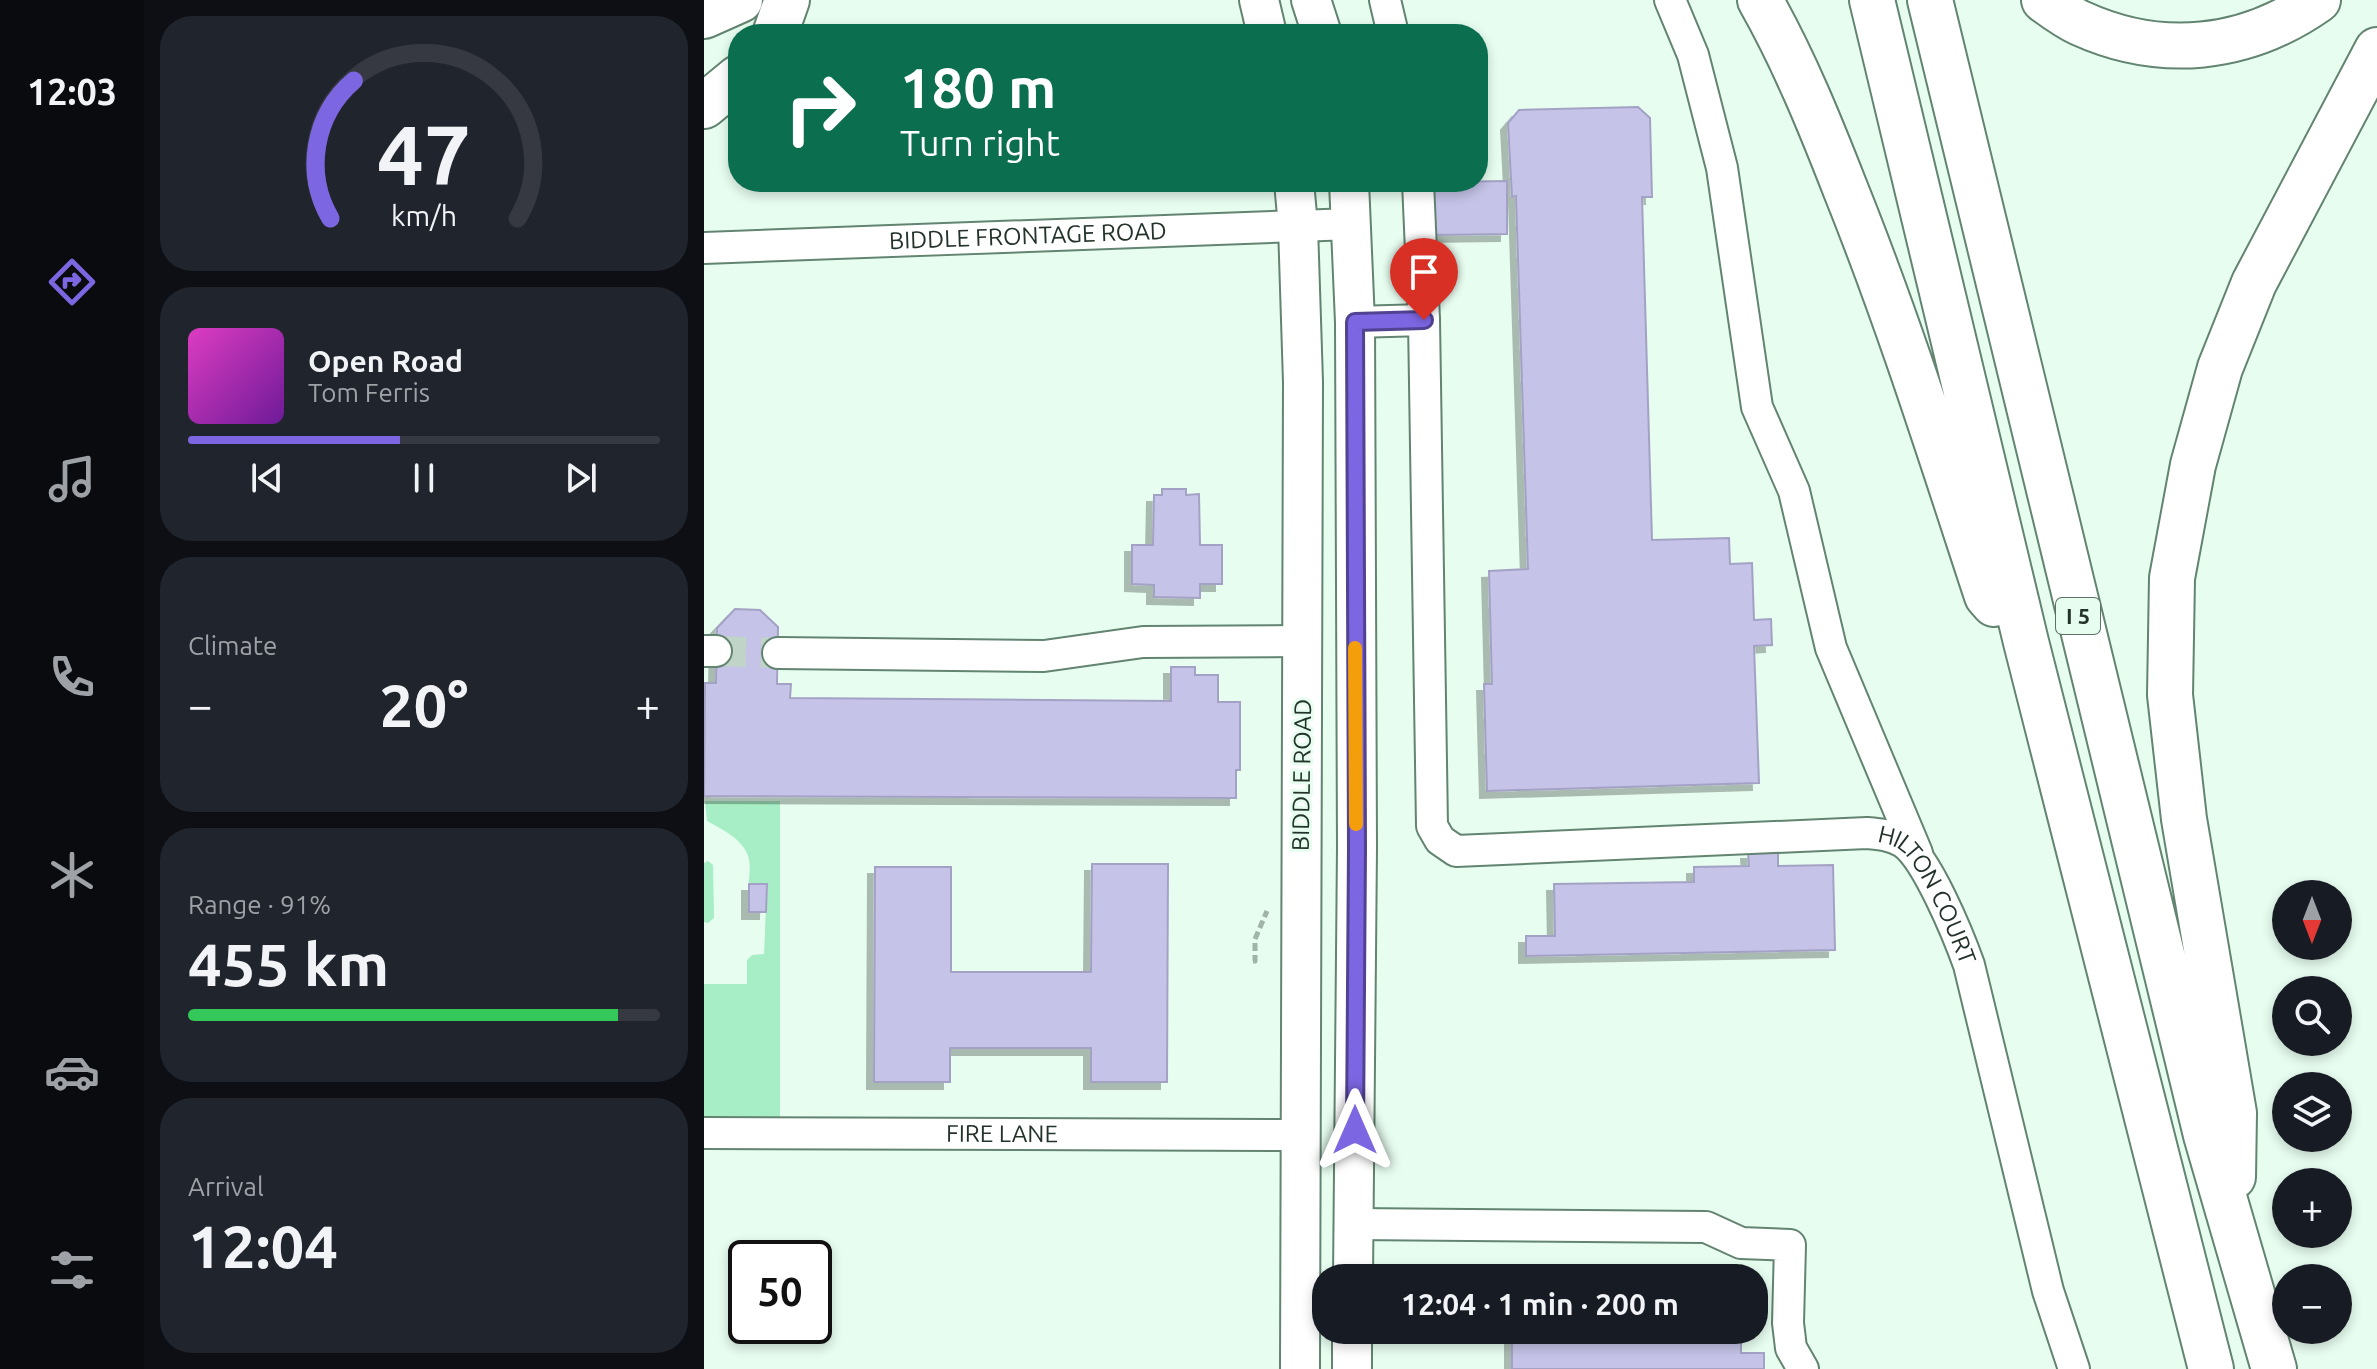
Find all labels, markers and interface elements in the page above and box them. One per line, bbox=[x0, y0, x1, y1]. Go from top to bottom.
icon: right bbox=[768, 56, 872, 160]
text: 180 m bbox=[900, 56, 1056, 119]
text: 12:03 bbox=[27, 71, 117, 112]
text: 47 bbox=[377, 107, 471, 201]
text: Turn right bbox=[900, 122, 1060, 163]
text: km/h bbox=[391, 199, 457, 231]
street label: BIDDLE FRONTAGE ROAD bbox=[888, 217, 1167, 254]
pin bbox=[1390, 238, 1458, 320]
icon: arrive bbox=[1402, 250, 1446, 294]
icon: directions bbox=[44, 254, 100, 310]
text: Open Road bbox=[308, 344, 463, 378]
text: Tom Ferris bbox=[308, 378, 430, 407]
icon: music bbox=[44, 451, 100, 507]
icon: previous bbox=[245, 456, 289, 500]
icon: pause bbox=[402, 456, 446, 500]
icon: next bbox=[559, 456, 603, 500]
road number: I 5 bbox=[2056, 598, 2100, 634]
text: Climate bbox=[188, 631, 277, 660]
icon: phone bbox=[44, 649, 100, 705]
text: 20° bbox=[380, 671, 468, 738]
text: − bbox=[188, 680, 213, 729]
text: + bbox=[635, 680, 660, 729]
street label: BIDDLE ROAD bbox=[1287, 699, 1316, 851]
street label: HILTON COURT bbox=[1876, 820, 1982, 968]
icon: climate bbox=[44, 847, 100, 903]
north arrow bbox=[2272, 880, 2352, 960]
map controls bbox=[2272, 880, 2352, 1344]
text: Range · 91% bbox=[188, 890, 331, 919]
text: 455 km bbox=[188, 930, 389, 997]
button: search bbox=[2272, 976, 2352, 1056]
icon: car bbox=[44, 1044, 100, 1100]
button: layers bbox=[2272, 1072, 2352, 1152]
position arrow bbox=[1313, 1088, 1397, 1172]
street label: FIRE LANE bbox=[946, 1120, 1058, 1147]
button: + bbox=[2272, 1168, 2352, 1248]
text: Arrival bbox=[188, 1172, 264, 1201]
text: 12:04 bbox=[188, 1212, 338, 1279]
speed limit sign: 50 bbox=[728, 1240, 832, 1344]
icon: filters bbox=[44, 1242, 100, 1298]
button: − bbox=[2272, 1264, 2352, 1344]
text: 12:04 · 1 min · 200 m bbox=[1401, 1287, 1679, 1321]

